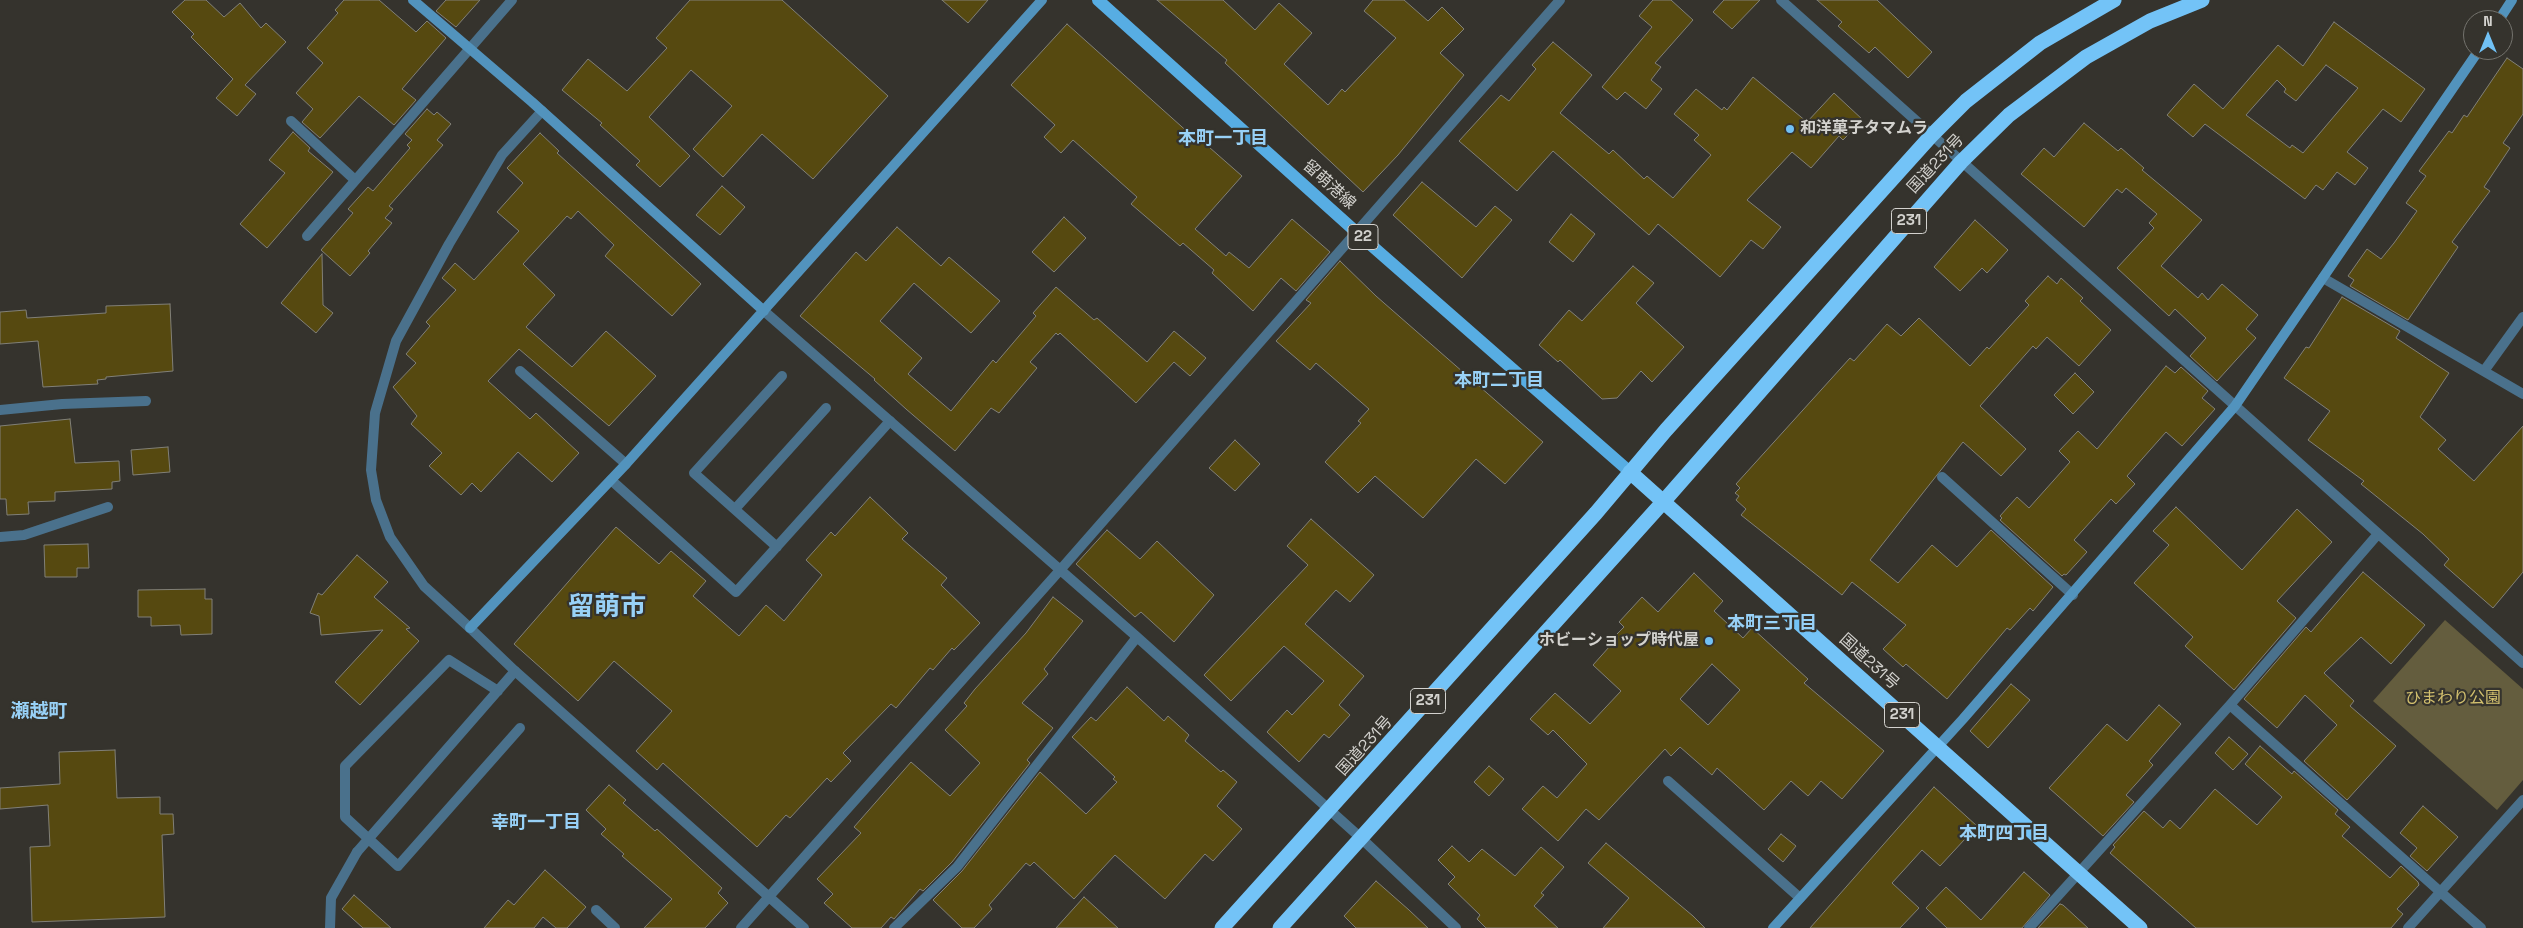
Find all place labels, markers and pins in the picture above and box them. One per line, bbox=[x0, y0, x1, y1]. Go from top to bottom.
place label: 和洋菓子タマムラ bbox=[1800, 119, 1928, 139]
marker: 和洋菓子タマムラ bbox=[1784, 123, 1796, 135]
place label: ホビーショップ時代屋 bbox=[1539, 631, 1699, 651]
marker: ホビーショップ時代屋 bbox=[1703, 635, 1715, 647]

